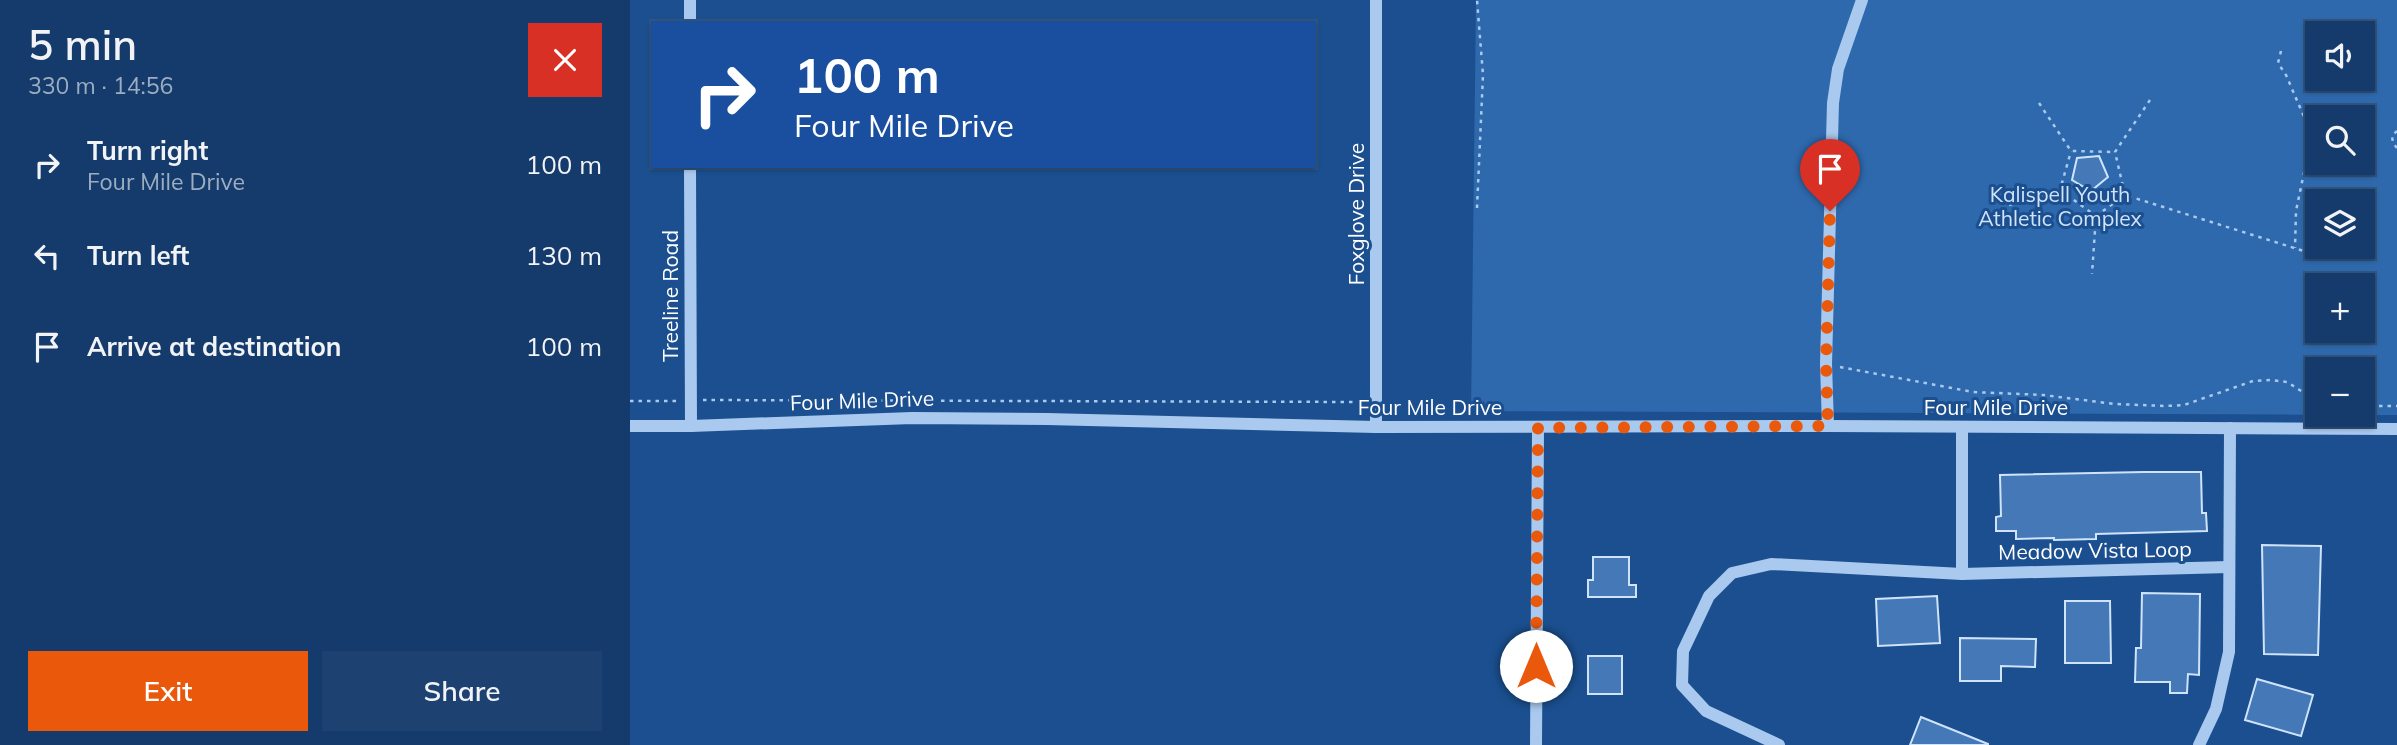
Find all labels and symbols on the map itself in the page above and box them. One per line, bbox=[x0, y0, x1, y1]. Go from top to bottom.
pin bbox=[1800, 139, 1860, 211]
street label: Foxglove Drive bbox=[1343, 143, 1369, 285]
park label: Kalispell Youth Athletic Complex bbox=[1978, 181, 2142, 231]
street label: Treeline Road bbox=[657, 230, 683, 362]
street label: Four Mile Drive bbox=[789, 384, 935, 416]
street label: Four Mile Drive bbox=[1358, 394, 1502, 420]
street label: Four Mile Drive bbox=[1924, 394, 2068, 420]
street label: Meadow Vista Loop bbox=[1998, 535, 2192, 565]
position arrow bbox=[1499, 629, 1573, 703]

